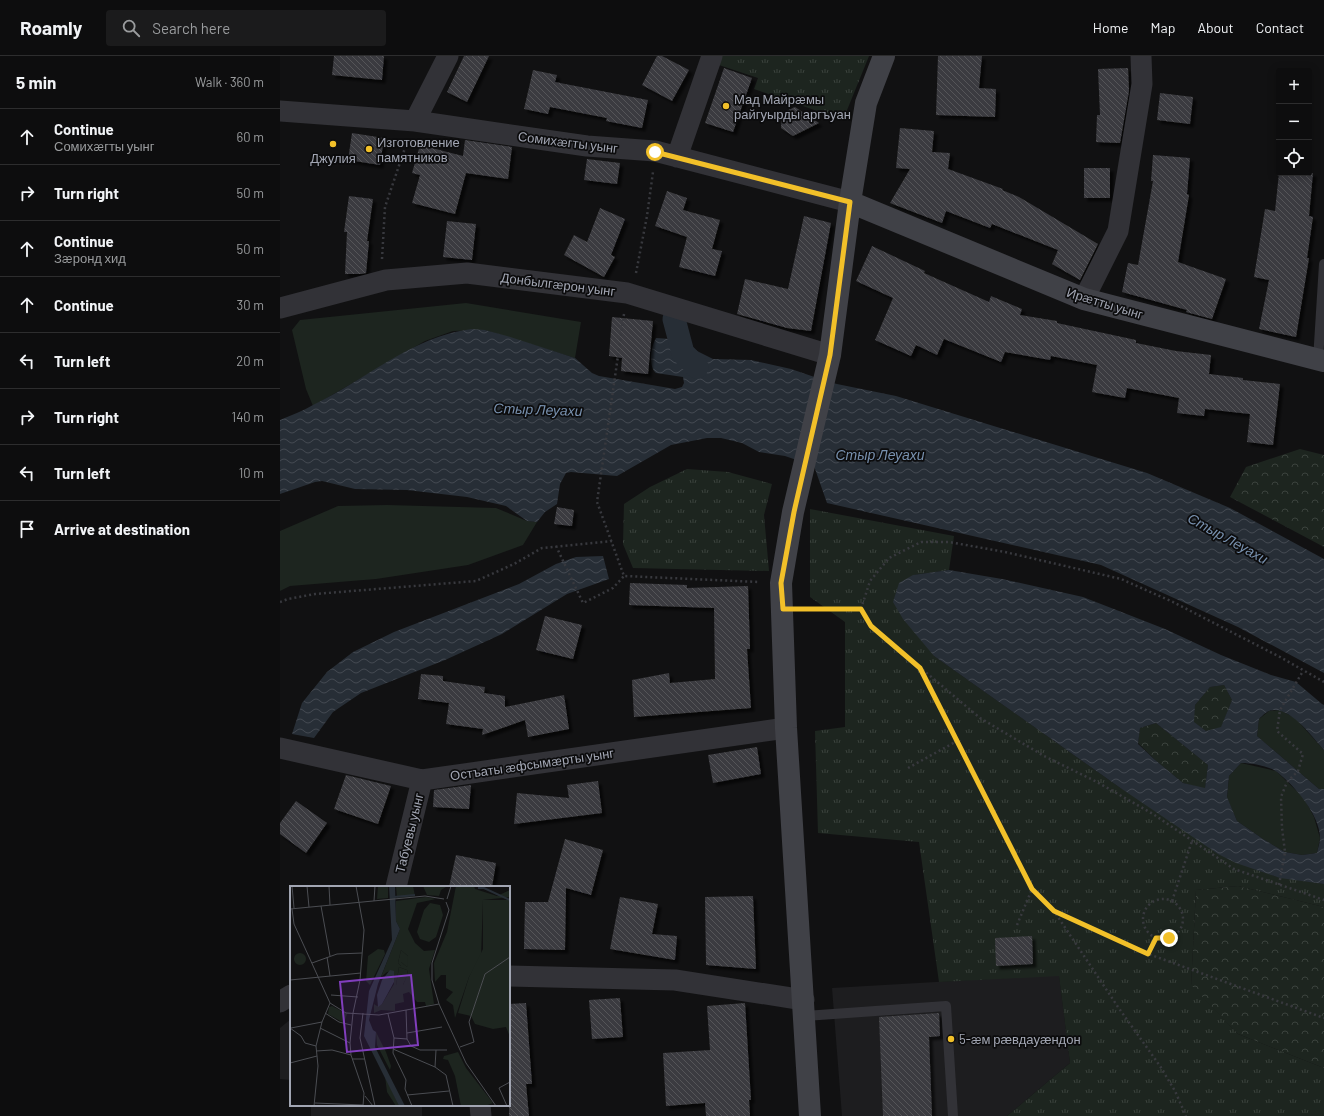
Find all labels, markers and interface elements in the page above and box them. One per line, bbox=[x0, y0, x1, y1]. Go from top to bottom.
search box bbox=[106, 10, 386, 46]
text: Roamly bbox=[20, 16, 82, 39]
icon: search bbox=[120, 17, 142, 39]
text: Search here bbox=[152, 19, 230, 37]
text: Home bbox=[1093, 19, 1129, 36]
text: Map bbox=[1151, 19, 1175, 36]
text: About bbox=[1197, 19, 1234, 36]
text: Contact bbox=[1256, 19, 1304, 36]
map controls bbox=[1276, 68, 1312, 176]
button: + bbox=[1276, 68, 1312, 104]
text: 5 min bbox=[16, 72, 56, 92]
text: Walk · 360 m bbox=[195, 74, 264, 90]
place label: Мад Майрæмы райгуырды аргъуан bbox=[734, 91, 851, 122]
marker: Мад Майрæмы райгуырды аргъуан bbox=[721, 101, 731, 111]
button: − bbox=[1276, 104, 1312, 140]
text: Continue bbox=[54, 120, 114, 138]
icon: ahead bbox=[16, 126, 38, 148]
street label: Сомихæгты уынг bbox=[517, 128, 619, 156]
text: 60 m bbox=[237, 129, 264, 145]
place label: Изготовление памятников bbox=[377, 134, 460, 165]
text: Сомихæгты уынг bbox=[54, 138, 155, 154]
marker: Джулия bbox=[328, 139, 338, 149]
button: locate bbox=[1276, 140, 1312, 176]
route start bbox=[646, 143, 664, 161]
marker: Изготовление памятников bbox=[364, 144, 374, 154]
place label: Джулия bbox=[310, 150, 356, 166]
icon: right bbox=[16, 182, 38, 204]
text: Turn right bbox=[54, 184, 119, 202]
text: 50 m bbox=[237, 185, 264, 201]
text: Continue bbox=[54, 232, 114, 250]
icon: ahead bbox=[16, 238, 38, 260]
text: 50 m bbox=[237, 241, 264, 257]
text: Зæронд хид bbox=[54, 250, 126, 266]
street label: Донбылгæрон уынг bbox=[500, 269, 616, 299]
street label: Ирæтты уынг bbox=[1065, 284, 1145, 322]
icon: ahead bbox=[16, 294, 38, 316]
text: Continue bbox=[54, 296, 114, 314]
text: 30 m bbox=[237, 297, 264, 313]
icon: left bbox=[16, 350, 38, 372]
text: Turn left bbox=[54, 352, 110, 370]
text: 20 m bbox=[236, 353, 264, 369]
water label: Стыр Леуахи bbox=[493, 399, 583, 419]
icon: right bbox=[16, 406, 38, 428]
text: Turn right bbox=[54, 408, 119, 426]
text: 140 m bbox=[232, 409, 264, 425]
water label: Стыр Леуахи bbox=[835, 446, 925, 463]
icon: left bbox=[16, 462, 38, 484]
text: Turn left bbox=[54, 464, 110, 482]
text: 10 m bbox=[239, 465, 264, 481]
water label: Стыр Леуахи bbox=[1185, 509, 1271, 567]
icon: arrive bbox=[16, 518, 38, 540]
text: Arrive at destination bbox=[54, 520, 190, 538]
street label: Остъаты æфсымæрты уынг bbox=[449, 745, 615, 783]
street label: Табуевы уынг bbox=[391, 791, 427, 875]
inset map bbox=[290, 886, 510, 1106]
route end bbox=[1160, 929, 1178, 947]
place label: 5-æм рӕвдауӕндон bbox=[959, 1031, 1081, 1047]
marker: 5-æм рӕвдауӕндон bbox=[946, 1034, 956, 1044]

